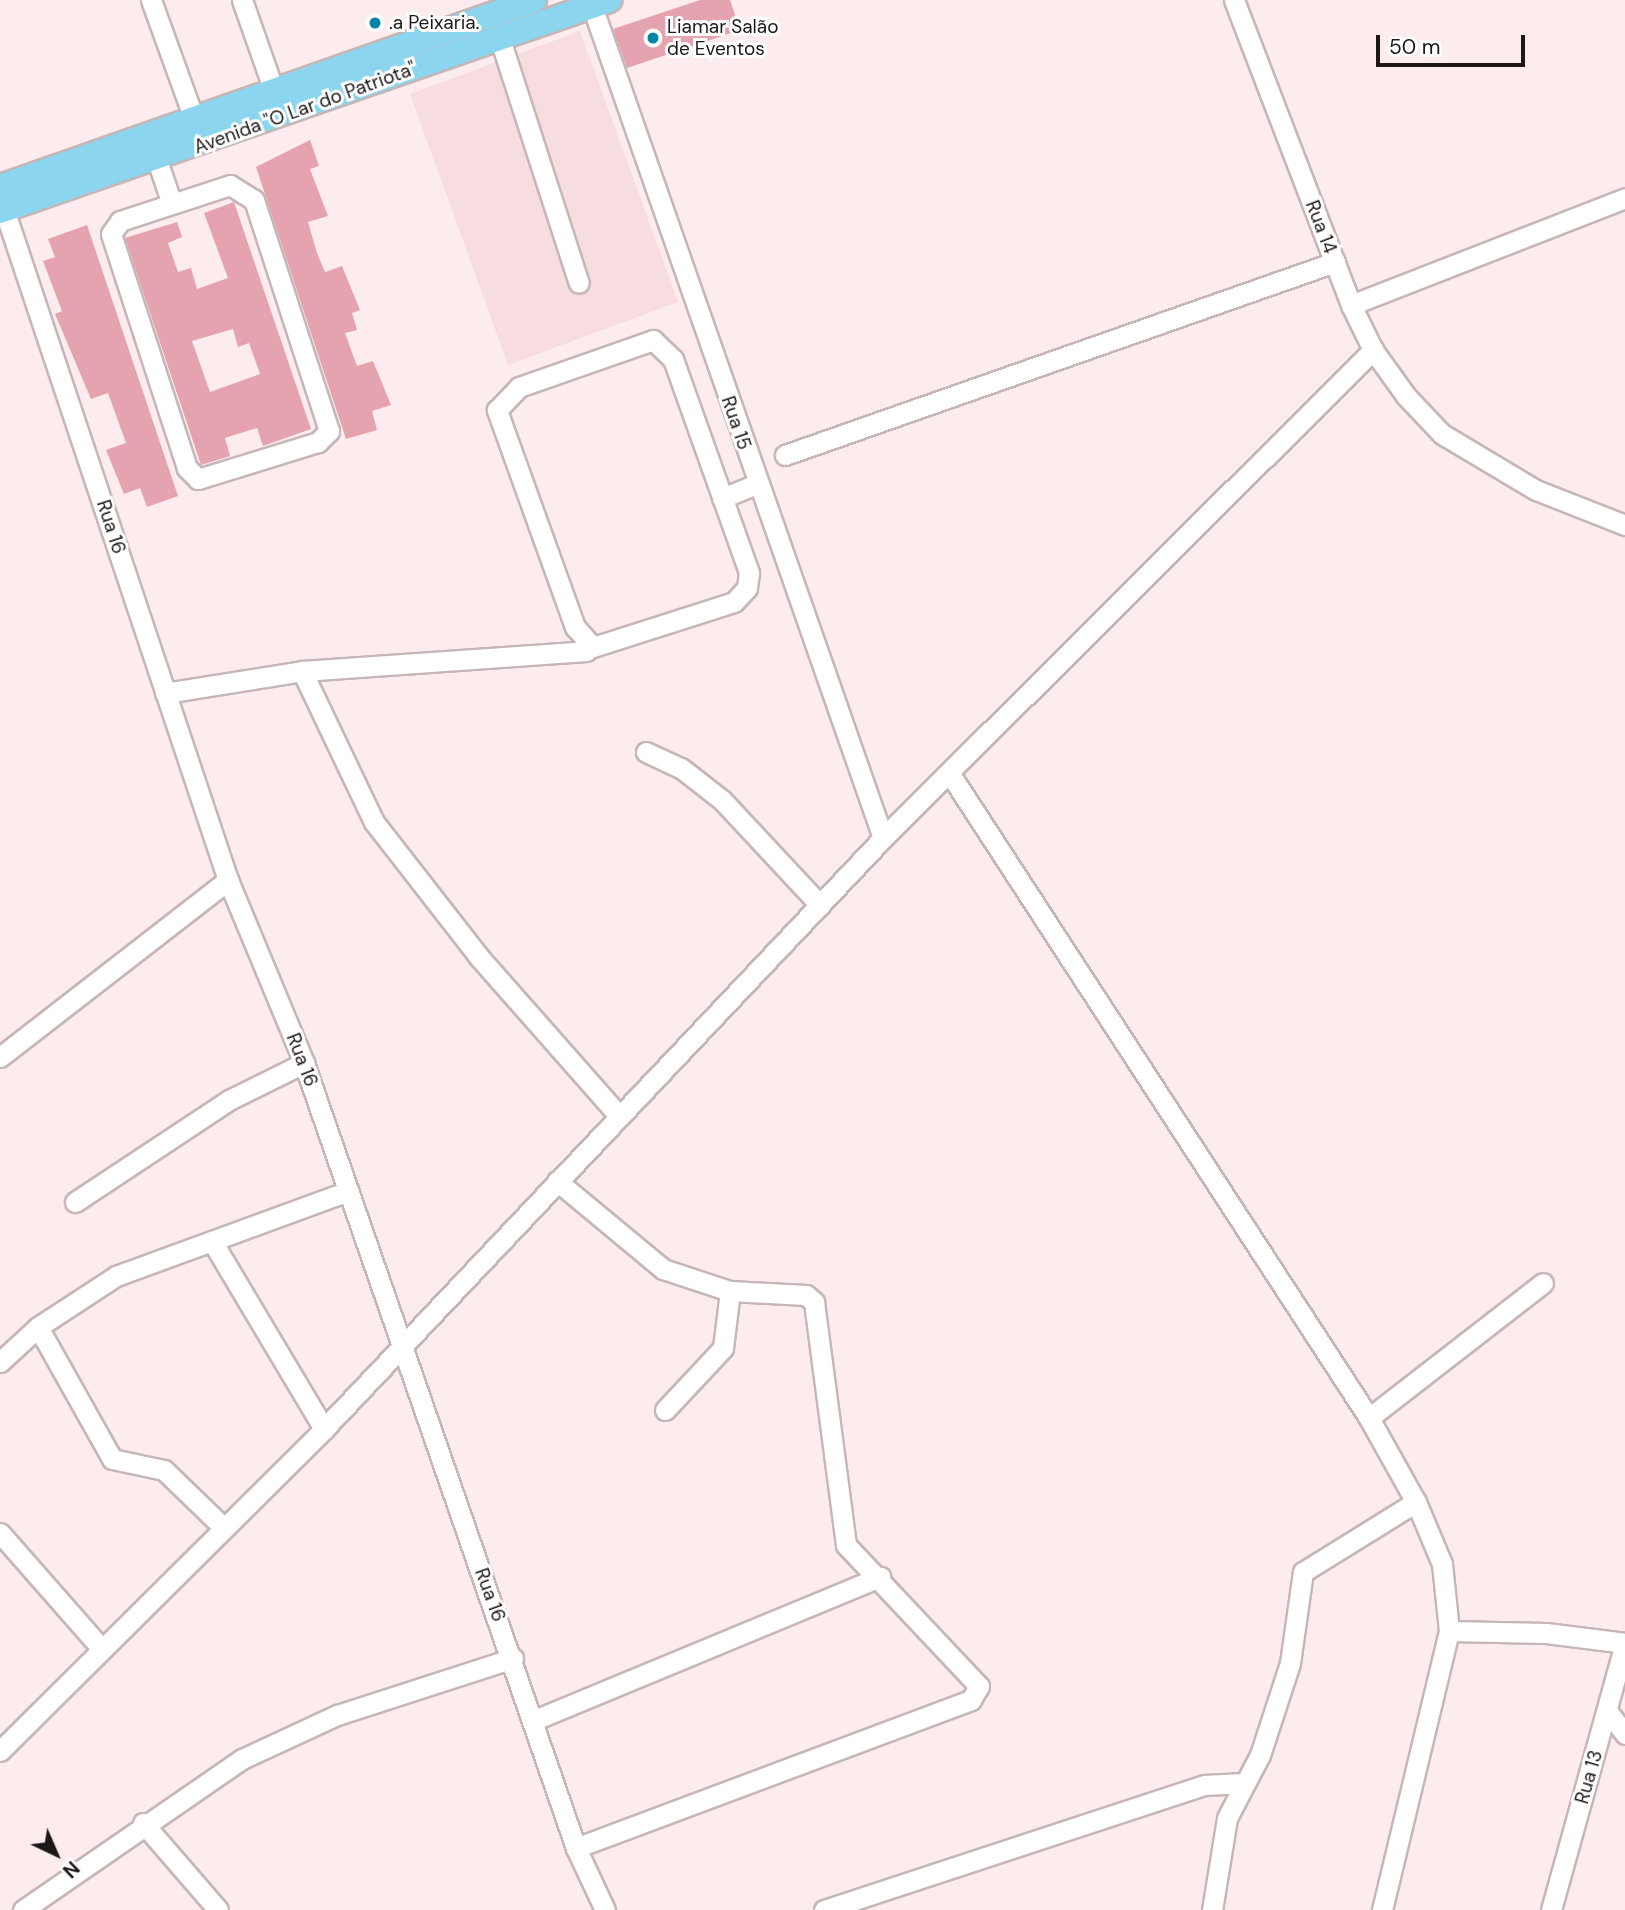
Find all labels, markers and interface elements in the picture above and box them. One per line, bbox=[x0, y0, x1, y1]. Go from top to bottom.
place label: .a Peixaria. bbox=[389, 12, 479, 34]
marker: .a Peixaria. bbox=[367, 15, 383, 31]
place label: Liamar Salão de Eventos bbox=[667, 16, 778, 60]
scale bar bbox=[1380, 21, 1529, 65]
marker: Liamar Salão de Eventos bbox=[645, 30, 661, 46]
text: 50 m bbox=[1389, 33, 1440, 61]
street label: Avenida "O Lar do Patriota" bbox=[191, 57, 419, 159]
street label: Rua 14 bbox=[1300, 197, 1342, 257]
street label: Rua 15 bbox=[716, 393, 756, 453]
street label: Rua 16 bbox=[92, 497, 130, 557]
street label: Rua 16 bbox=[281, 1030, 323, 1090]
street label: Rua 16 bbox=[470, 1565, 510, 1625]
street label: Rua 13 bbox=[1571, 1748, 1607, 1806]
north arrow bbox=[21, 1819, 91, 1889]
text: N bbox=[57, 1856, 85, 1883]

